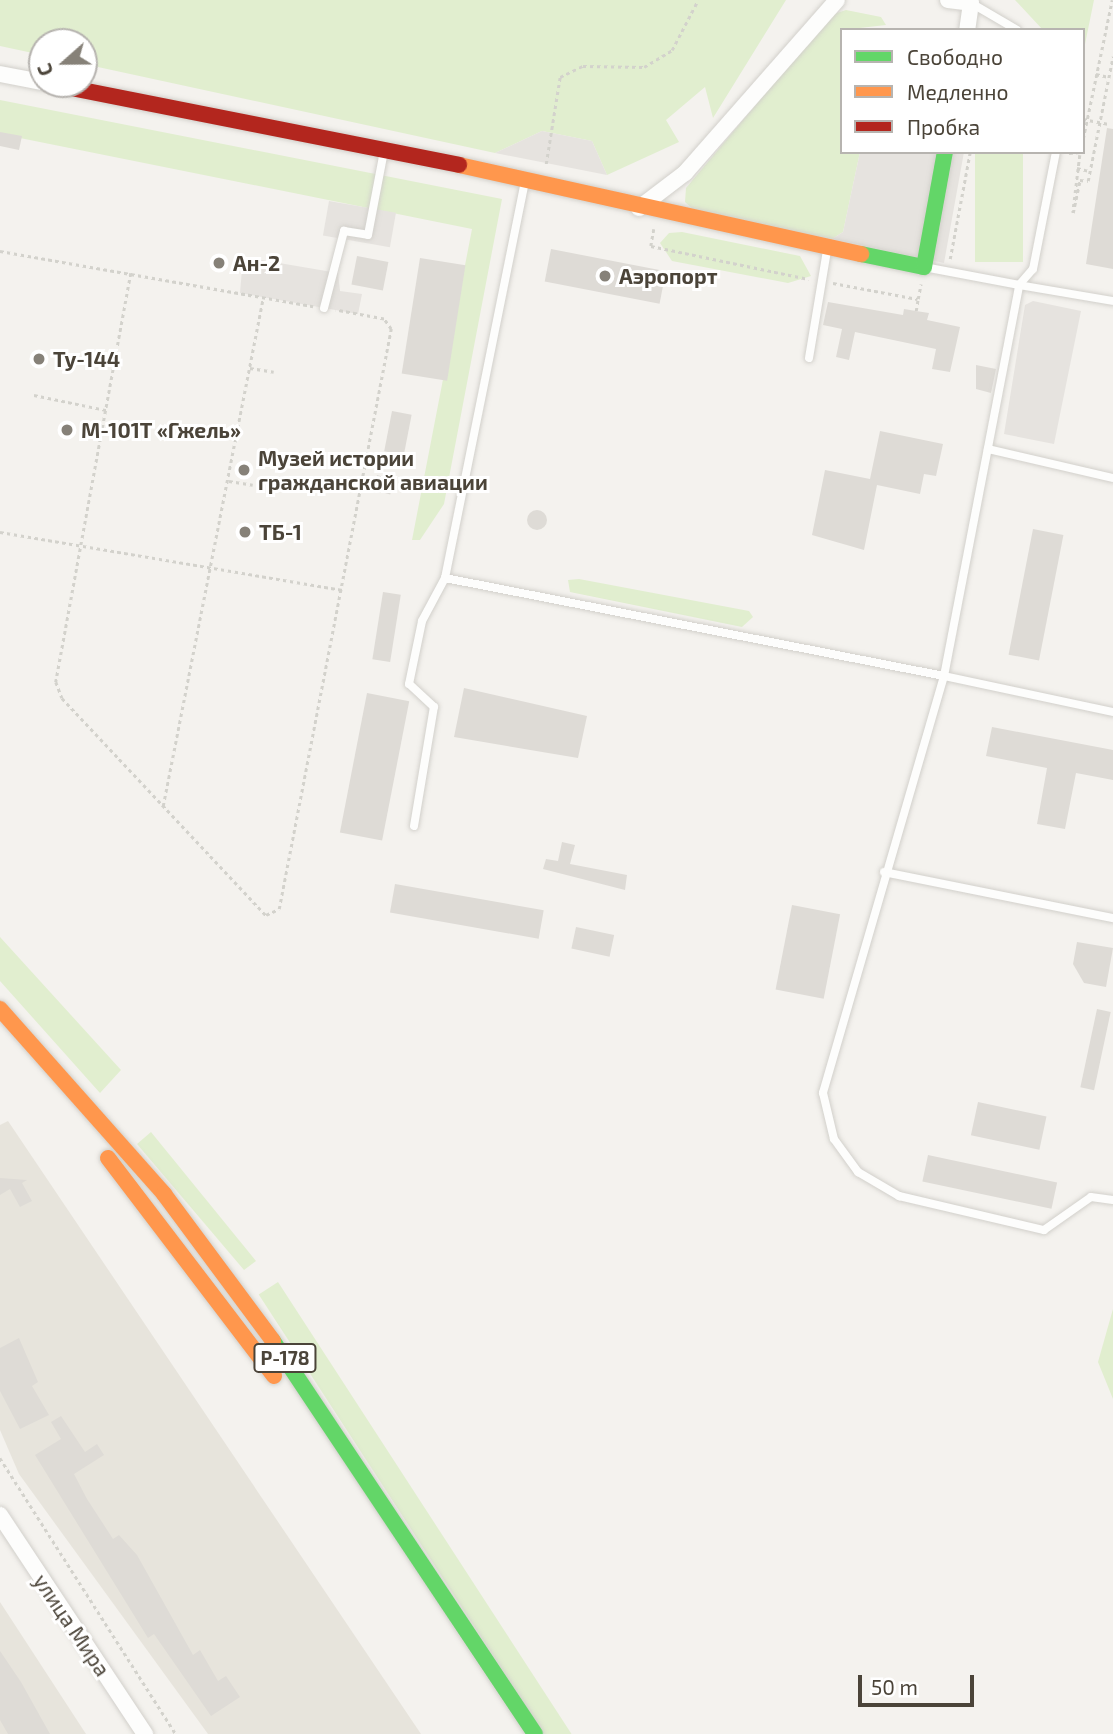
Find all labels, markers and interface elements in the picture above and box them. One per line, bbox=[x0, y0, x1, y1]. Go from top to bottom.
north arrow bbox=[28, 28, 98, 98]
legend bbox=[840, 28, 1085, 154]
text: Свободно bbox=[907, 44, 1003, 69]
text: С bbox=[32, 61, 58, 79]
text: Медленно bbox=[907, 79, 1009, 104]
text: Пробка bbox=[907, 114, 980, 139]
place label: Ан-2 bbox=[233, 250, 280, 276]
marker: Ан-2 bbox=[211, 255, 227, 271]
place label: Аэропорт bbox=[619, 263, 717, 289]
marker: Аэропорт bbox=[597, 268, 613, 284]
place label: Ту-144 bbox=[53, 346, 120, 372]
marker: Ту-144 bbox=[31, 351, 47, 367]
place label: М-101Т «Гжель» bbox=[81, 417, 241, 443]
marker: М-101Т «Гжель» bbox=[59, 422, 75, 438]
place label: Музей истории гражданской авиации bbox=[258, 445, 488, 495]
marker: Музей истории гражданской авиации bbox=[236, 462, 252, 478]
place label: ТБ-1 bbox=[259, 519, 302, 545]
marker: ТБ-1 bbox=[237, 524, 253, 540]
road number: Р-178 bbox=[252, 1342, 318, 1374]
street label: улица Мира bbox=[29, 1569, 115, 1681]
scale bar bbox=[861, 1660, 976, 1704]
text: 50 m bbox=[871, 1674, 918, 1699]

